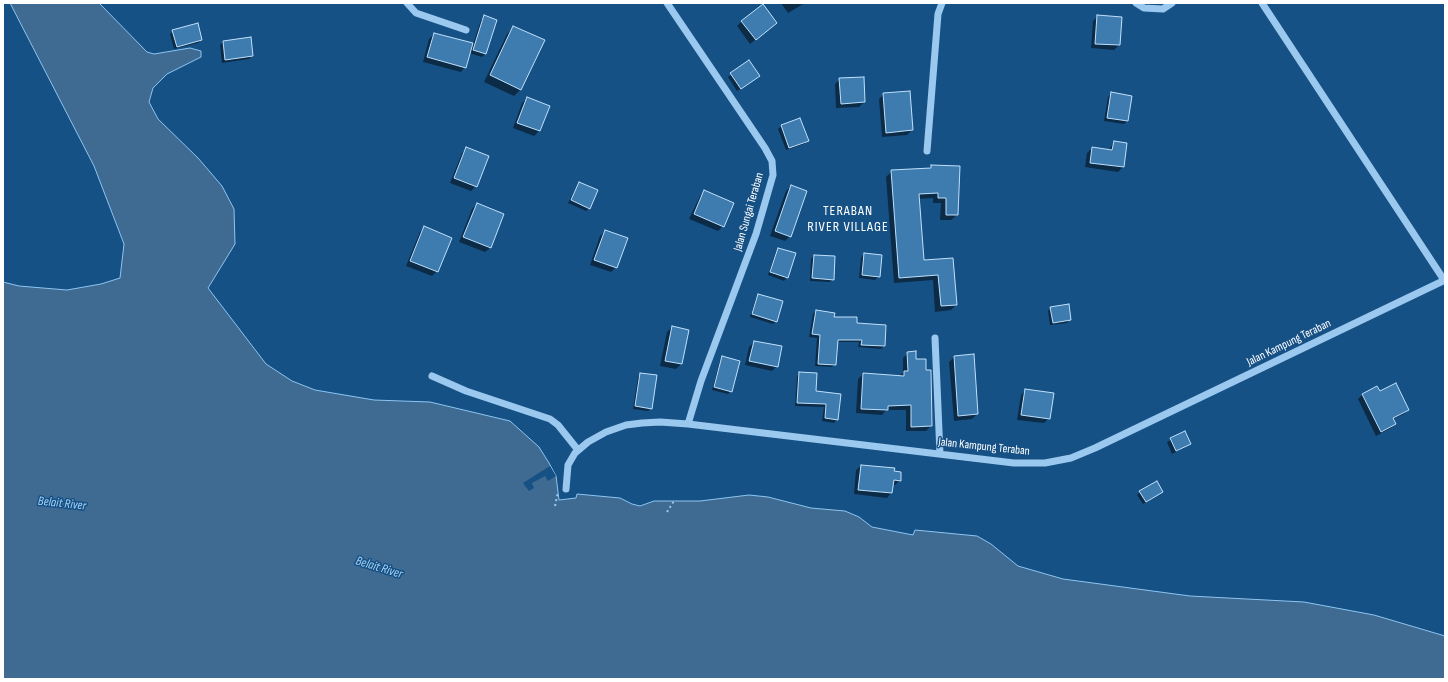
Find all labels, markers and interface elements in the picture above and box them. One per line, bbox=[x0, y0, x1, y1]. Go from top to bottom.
street label: Jalan Sungai Teraban bbox=[731, 171, 767, 253]
district label: TERABAN RIVER VILLAGE bbox=[807, 203, 889, 236]
street label: Jalan Kampung Teraban bbox=[1245, 316, 1333, 370]
street label: Jalan Kampung Teraban bbox=[938, 435, 1030, 459]
water label: Belait River bbox=[37, 494, 87, 514]
water label: Belait River bbox=[354, 553, 404, 583]

